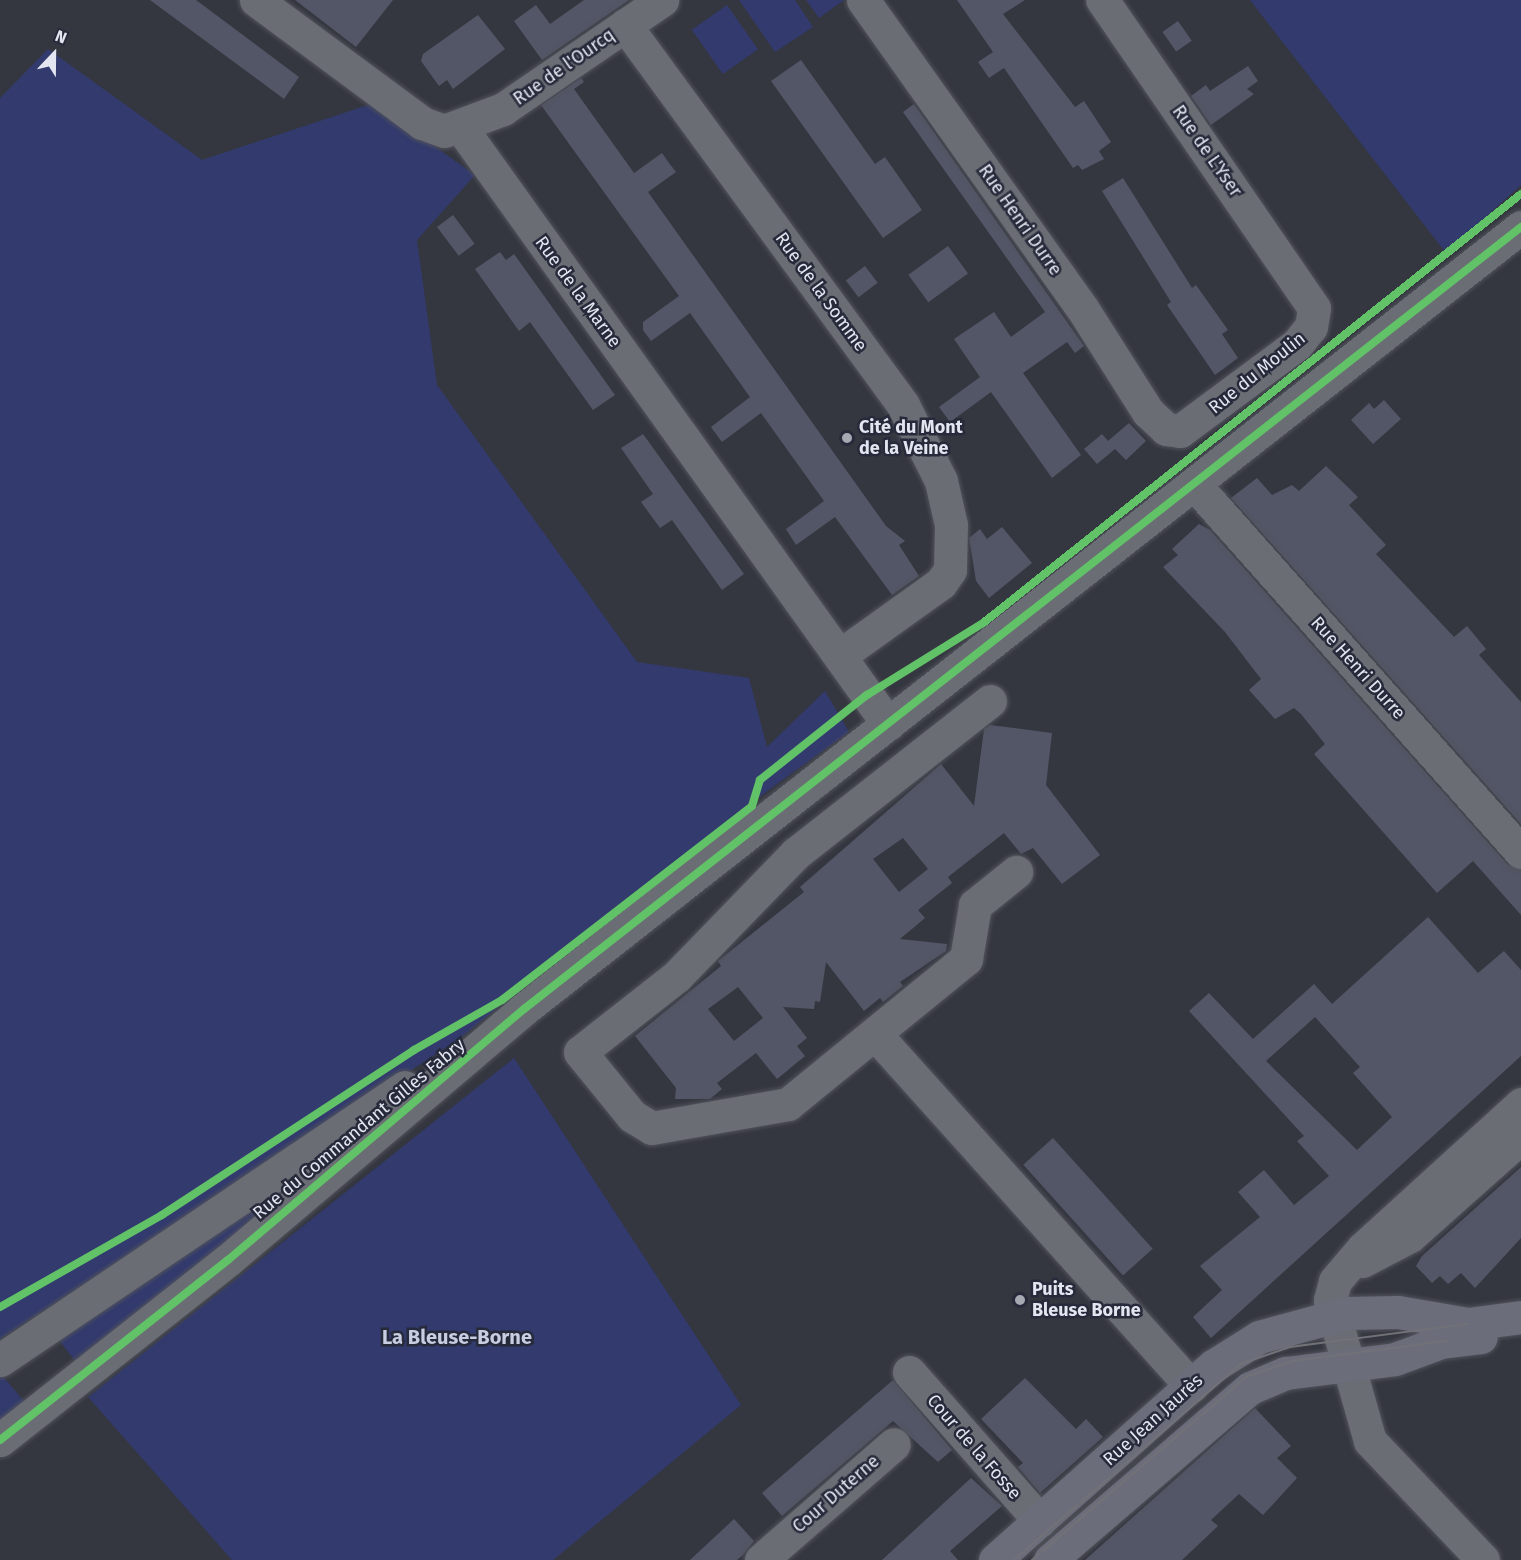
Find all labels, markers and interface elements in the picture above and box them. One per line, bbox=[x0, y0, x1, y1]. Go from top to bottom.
north arrow bbox=[24, 24, 84, 84]
street label: Rue de l'Ourcq bbox=[509, 24, 619, 110]
text: N bbox=[52, 26, 69, 48]
street label: Rue de L'Yser bbox=[1168, 101, 1246, 201]
street label: Rue Henri Durre bbox=[974, 160, 1066, 280]
street label: Rue de la Somme bbox=[771, 228, 871, 356]
street label: Rue de la Marne bbox=[530, 232, 626, 352]
street label: Rue du Moulin bbox=[1204, 328, 1310, 418]
place label: Cité du Mont de la Veine bbox=[859, 417, 963, 460]
marker: Cité du Mont de la Veine bbox=[840, 431, 854, 445]
street label: Rue Henri Durre bbox=[1306, 612, 1410, 724]
street label: Rue du Commandant Gilles Fabry bbox=[249, 1034, 469, 1224]
place label: Puits Bleuse Borne bbox=[1032, 1279, 1141, 1322]
marker: Puits Bleuse Borne bbox=[1013, 1293, 1027, 1307]
district label: La Bleuse-Borne bbox=[382, 1325, 532, 1349]
street label: Rue Jean Jaurès bbox=[1099, 1370, 1207, 1470]
street label: Cour de la Fosse bbox=[922, 1390, 1026, 1504]
street label: Cour Duterne bbox=[788, 1450, 884, 1538]

